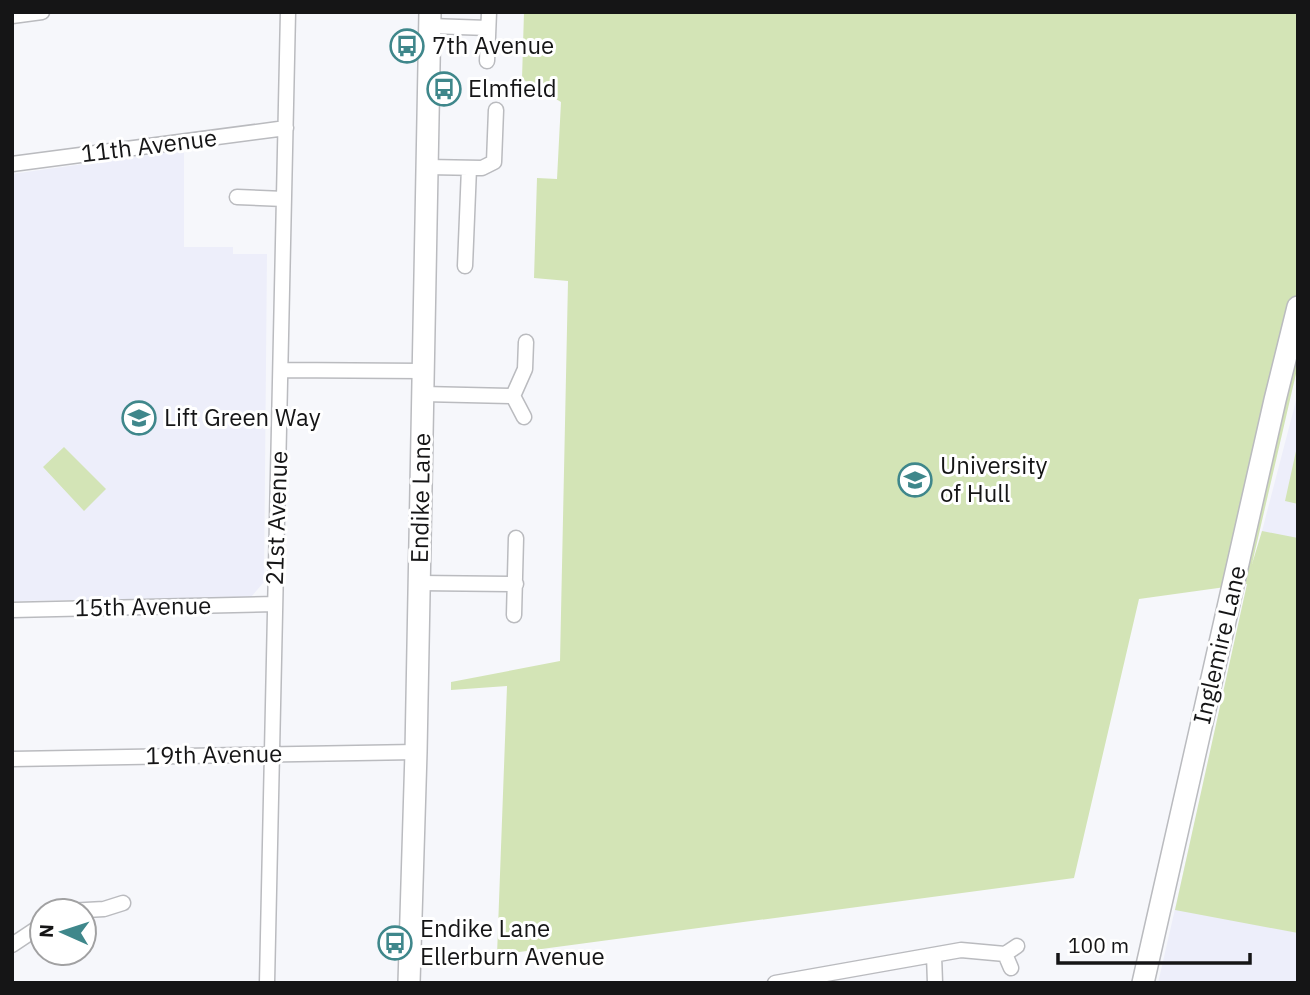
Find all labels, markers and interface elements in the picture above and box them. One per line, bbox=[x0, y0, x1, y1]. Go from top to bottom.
bus stop icon: 7th Avenue bbox=[388, 27, 426, 65]
place label: 7th Avenue bbox=[432, 29, 554, 61]
bus stop icon: Elmfield bbox=[425, 70, 463, 108]
place label: Elmfield bbox=[468, 72, 557, 104]
street label: 11th Avenue bbox=[79, 121, 219, 169]
school or university icon: Lift Green Way bbox=[120, 399, 158, 437]
place label: Lift Green Way bbox=[164, 401, 321, 433]
street label: Endike Lane bbox=[403, 433, 437, 563]
place label: University of Hull bbox=[940, 449, 1048, 509]
street label: 21st Avenue bbox=[258, 450, 294, 586]
school or university icon: University of Hull bbox=[896, 461, 934, 499]
street label: Inglemire Lane bbox=[1185, 562, 1253, 727]
street label: 15th Avenue bbox=[74, 589, 212, 623]
street label: 19th Avenue bbox=[145, 737, 283, 771]
north arrow bbox=[28, 897, 98, 967]
place label: Endike Lane Ellerburn Avenue bbox=[420, 912, 605, 972]
scale bar bbox=[1058, 922, 1250, 966]
text: N bbox=[34, 924, 58, 939]
bus stop icon: Endike Lane Ellerburn Avenue bbox=[376, 924, 414, 962]
text: 100 m bbox=[1068, 931, 1129, 959]

